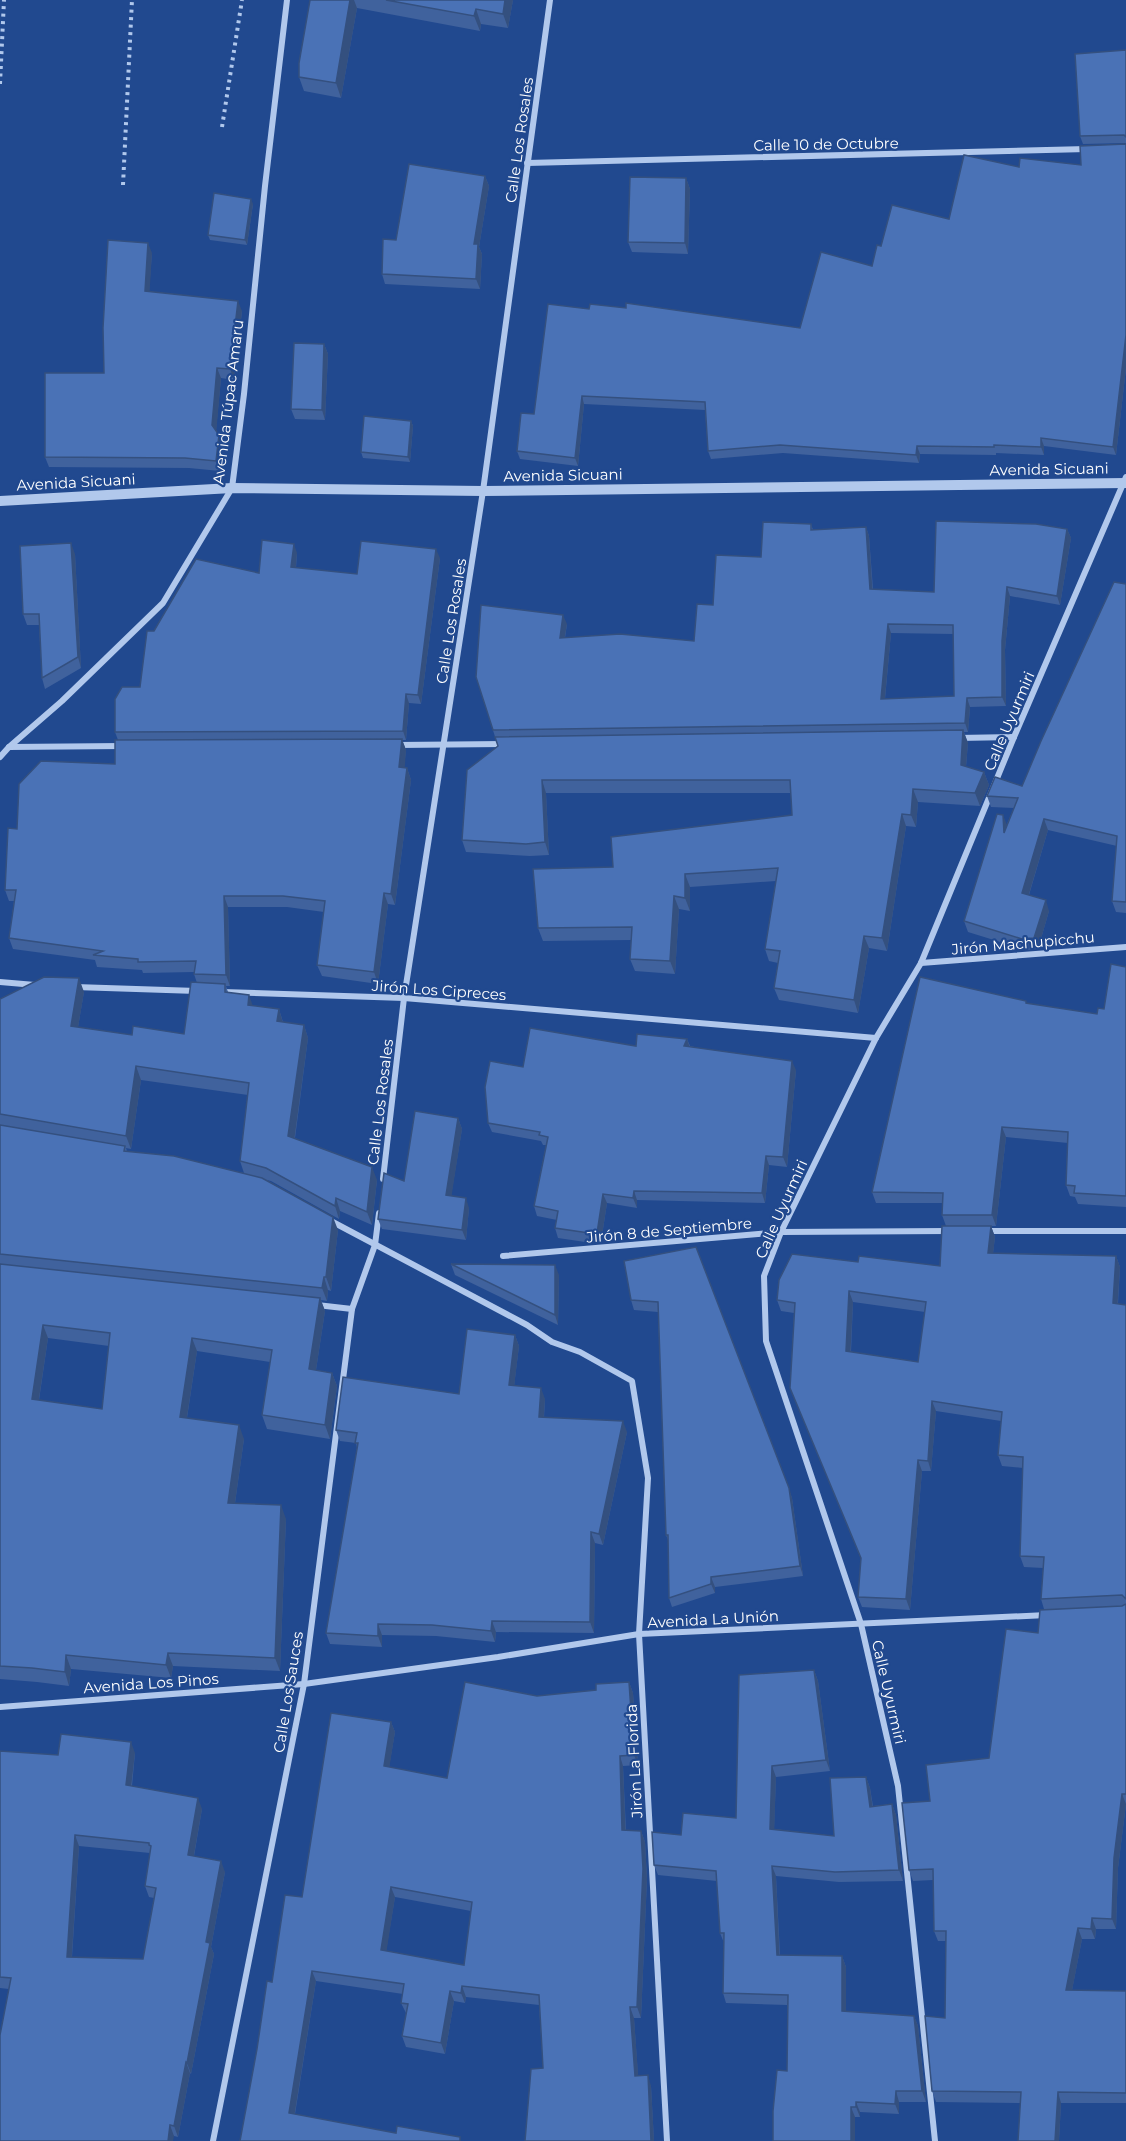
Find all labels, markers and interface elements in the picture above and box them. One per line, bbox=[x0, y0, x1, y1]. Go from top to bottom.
street label: Calle Los Rosales bbox=[501, 76, 537, 204]
street label: Calle 10 de Octubre bbox=[753, 133, 899, 155]
street label: Avenida Túpac Amaru bbox=[208, 319, 248, 485]
street label: Avenida Sicuani bbox=[989, 458, 1109, 480]
street label: Avenida Sicuani bbox=[503, 464, 623, 486]
street label: Avenida Sicuani bbox=[16, 469, 136, 495]
street label: Calle Los Rosales bbox=[432, 557, 470, 685]
street label: Calle Uyurmiri bbox=[979, 668, 1039, 774]
street label: Jirón Machupicchu bbox=[950, 927, 1095, 959]
street label: Jirón Los Cipreces bbox=[370, 976, 507, 1004]
street label: Calle Los Rosales bbox=[363, 1038, 397, 1166]
street label: Calle Uyurmiri bbox=[751, 1157, 811, 1261]
street label: Jirón 8 de Septiembre bbox=[584, 1213, 753, 1247]
street label: Avenida La Unión bbox=[647, 1606, 779, 1632]
street label: Calle Los Sauces bbox=[269, 1630, 307, 1754]
street label: Calle Uyurmiri bbox=[868, 1638, 910, 1746]
street label: Avenida Los Pinos bbox=[83, 1669, 219, 1697]
street label: Jirón La Florida bbox=[622, 1703, 647, 1820]

